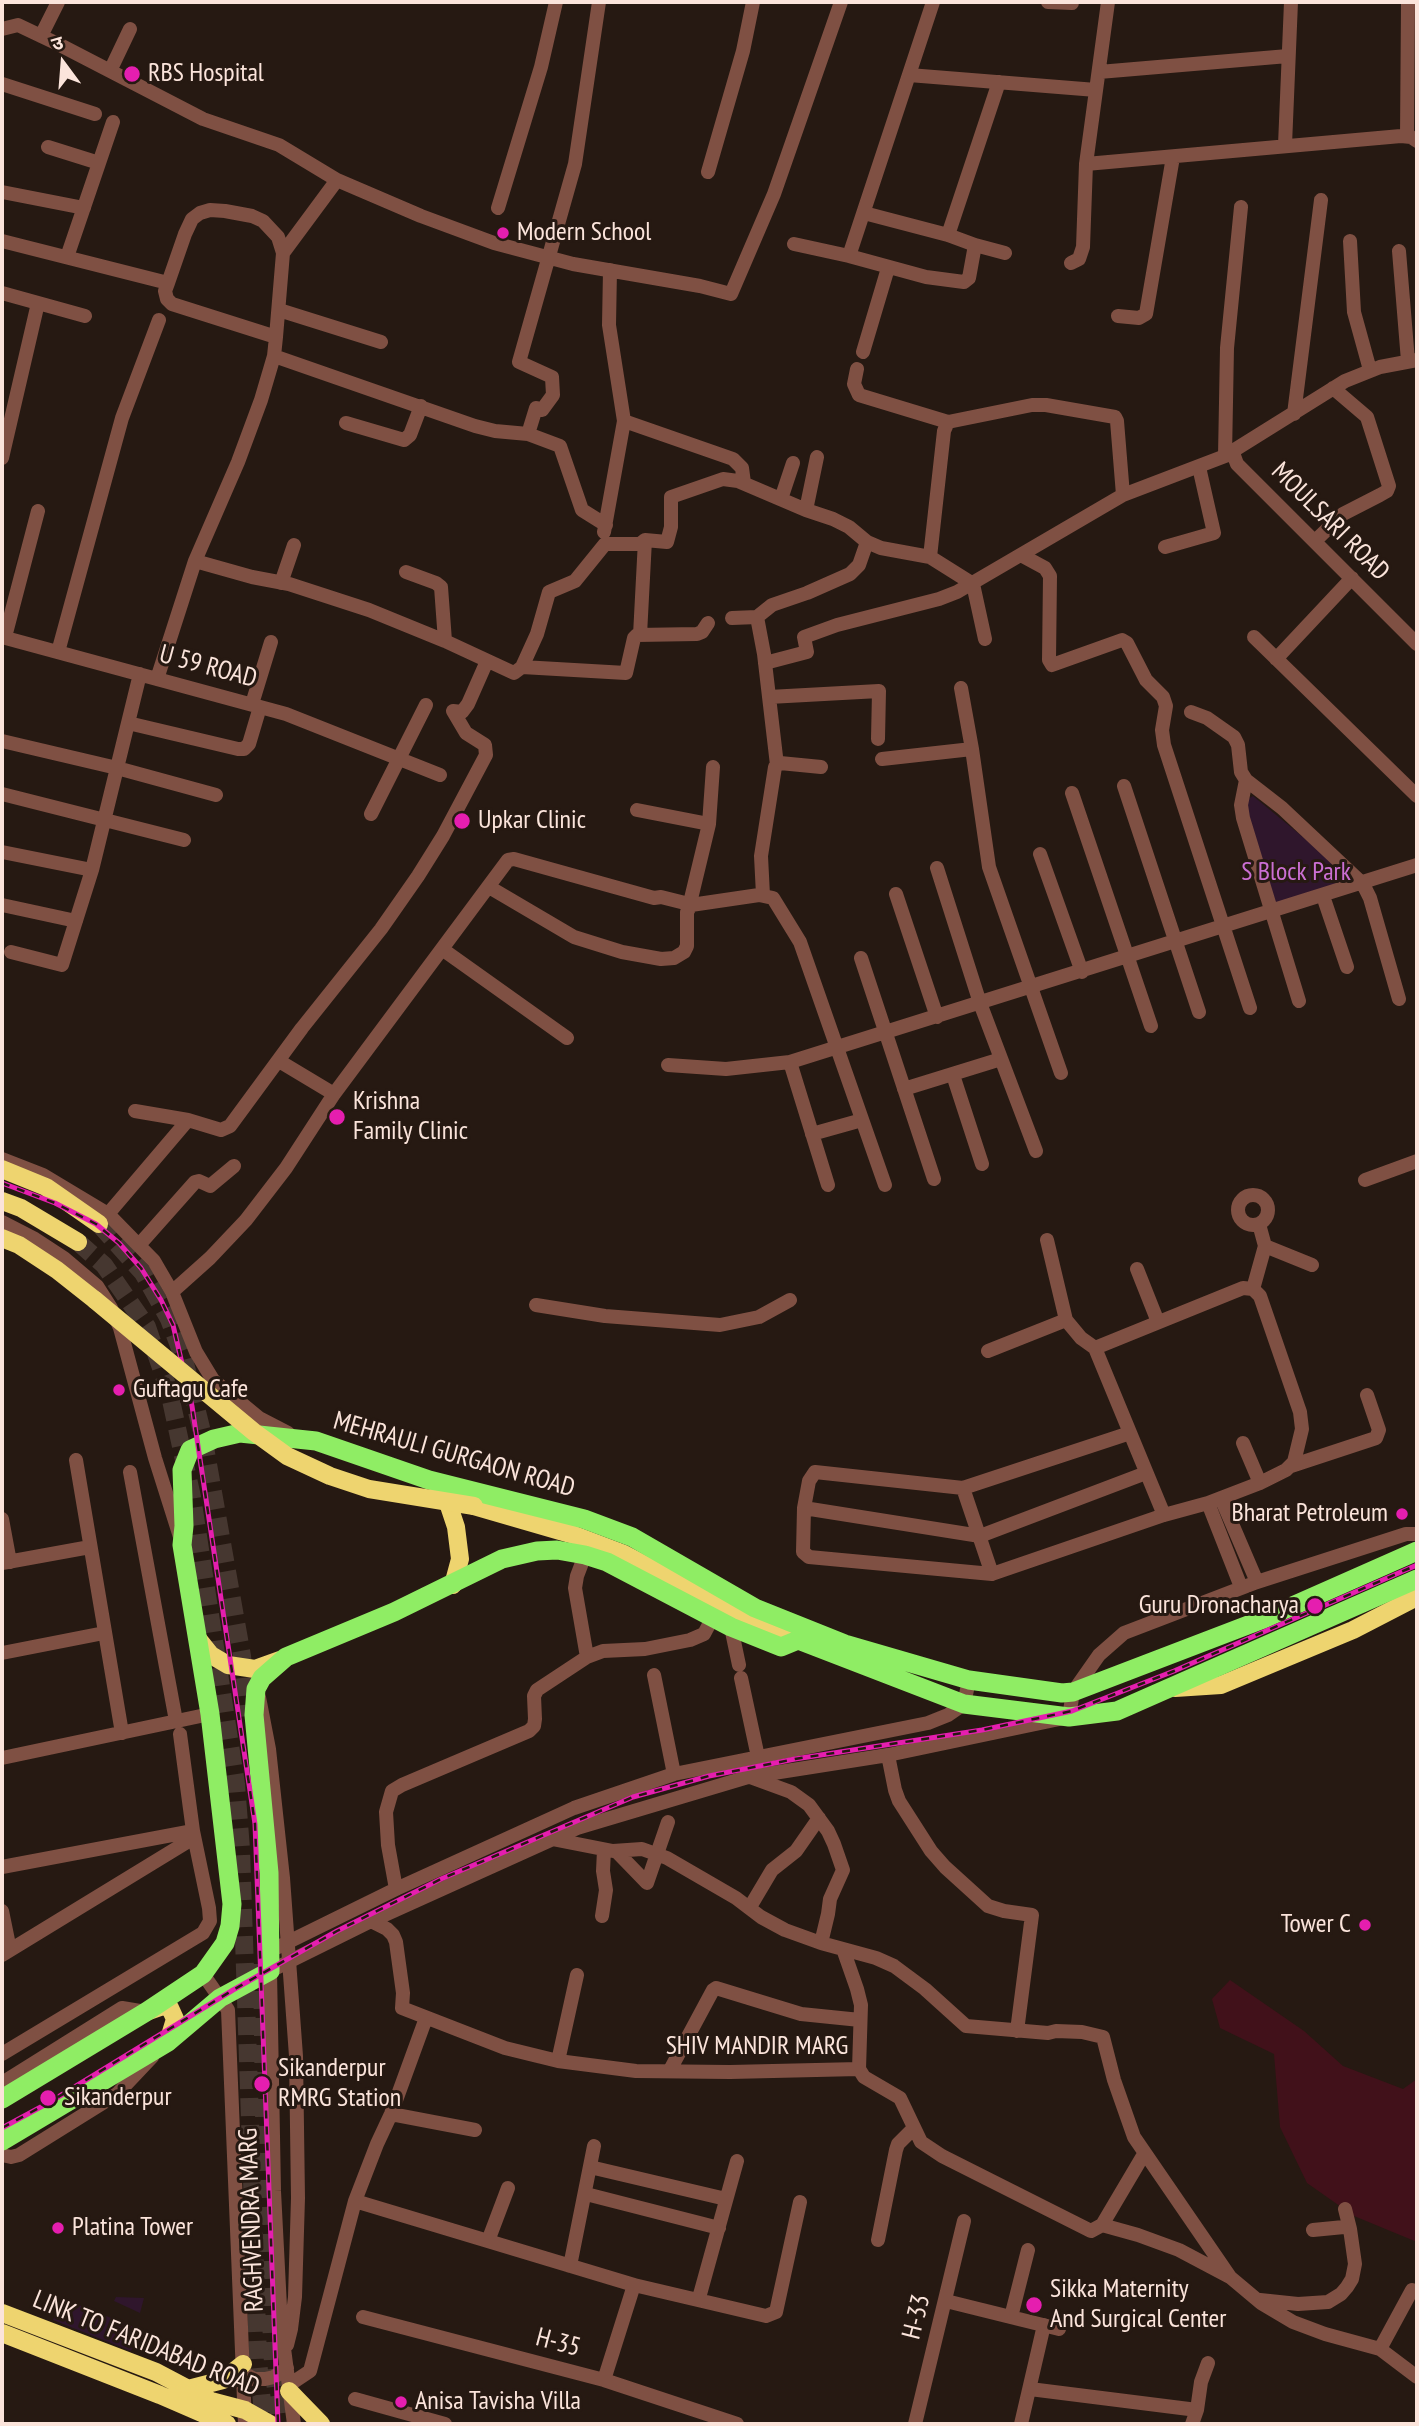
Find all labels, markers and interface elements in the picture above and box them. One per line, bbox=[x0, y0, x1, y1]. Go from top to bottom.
north arrow bbox=[28, 28, 98, 98]
text: उ bbox=[49, 30, 66, 56]
place label: RBS Hospital bbox=[148, 58, 264, 90]
marker: RBS Hospital bbox=[122, 64, 142, 84]
place label: Modern School bbox=[517, 217, 651, 249]
marker: Modern School bbox=[495, 225, 511, 241]
street label: MOULSARI ROAD bbox=[1264, 456, 1396, 588]
street label: U 59 ROAD bbox=[156, 639, 260, 695]
place label: Upkar Clinic bbox=[478, 805, 586, 837]
marker: Upkar Clinic bbox=[452, 811, 472, 831]
park label: S Block Park bbox=[1241, 857, 1351, 889]
place label: Krishna Family Clinic bbox=[353, 1086, 468, 1148]
marker: Krishna Family Clinic bbox=[327, 1107, 347, 1127]
place label: Guftagu Cafe bbox=[133, 1374, 248, 1406]
marker: Guftagu Cafe bbox=[111, 1382, 127, 1398]
street label: MEHRAULI GURGAON ROAD bbox=[330, 1406, 578, 1504]
place label: Bharat Petroleum bbox=[1232, 1498, 1388, 1530]
marker: Bharat Petroleum bbox=[1394, 1506, 1410, 1522]
place label: Guru Dronacharya bbox=[1139, 1590, 1299, 1622]
marker: Guru Dronacharya bbox=[1305, 1596, 1325, 1616]
place label: Tower C bbox=[1281, 1909, 1351, 1941]
marker: Tower C bbox=[1357, 1917, 1373, 1933]
street label: SHIV MANDIR MARG bbox=[666, 2031, 848, 2063]
place label: Sikanderpur RMRG Station bbox=[278, 2053, 401, 2114]
marker: Sikanderpur RMRG Station bbox=[252, 2074, 272, 2094]
place label: Sikanderpur bbox=[64, 2082, 172, 2114]
marker: Sikanderpur bbox=[38, 2088, 58, 2108]
street label: RAGHVENDRA MARG bbox=[233, 2127, 271, 2313]
place label: Platina Tower bbox=[72, 2212, 193, 2244]
marker: Platina Tower bbox=[50, 2220, 66, 2236]
place label: Sikka Maternity And Surgical Center bbox=[1050, 2274, 1226, 2336]
street label: LINK TO FARIDABAD ROAD bbox=[28, 2284, 264, 2404]
street label: H-33 bbox=[896, 2291, 938, 2343]
marker: Sikka Maternity And Surgical Center bbox=[1024, 2295, 1044, 2315]
street label: H-35 bbox=[532, 2322, 584, 2364]
place label: Anisa Tavisha Villa bbox=[415, 2386, 581, 2418]
marker: Anisa Tavisha Villa bbox=[393, 2394, 409, 2410]

